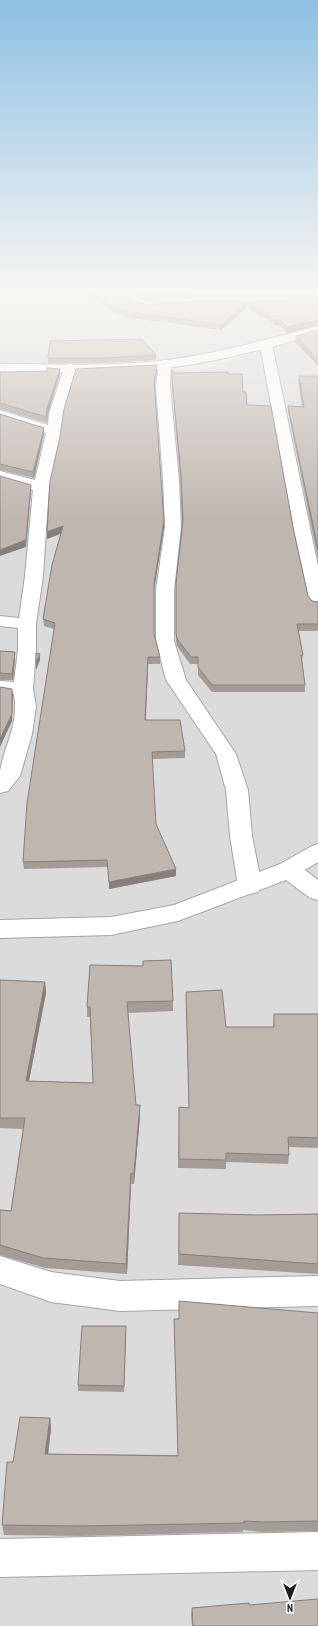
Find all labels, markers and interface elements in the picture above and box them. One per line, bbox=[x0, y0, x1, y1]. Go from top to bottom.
north arrow bbox=[270, 1578, 310, 1618]
text: N bbox=[287, 1601, 293, 1615]

